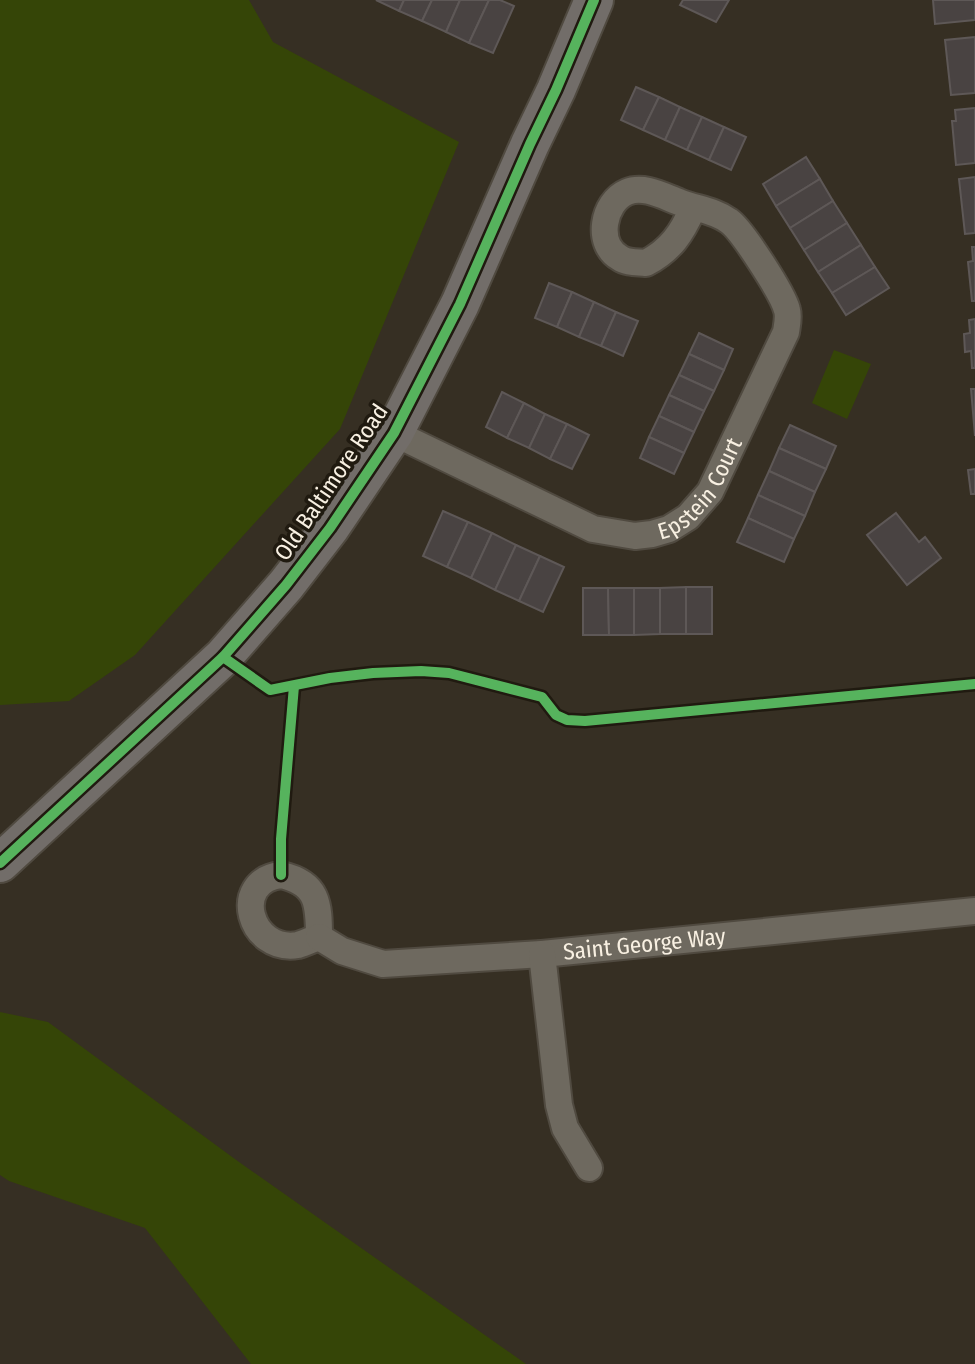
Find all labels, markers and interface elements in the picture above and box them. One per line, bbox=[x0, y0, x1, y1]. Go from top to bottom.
street label: Old Baltimore Road bbox=[268, 398, 394, 566]
street label: Epstein Court bbox=[654, 433, 748, 546]
street label: Saint George Way bbox=[562, 922, 727, 966]

